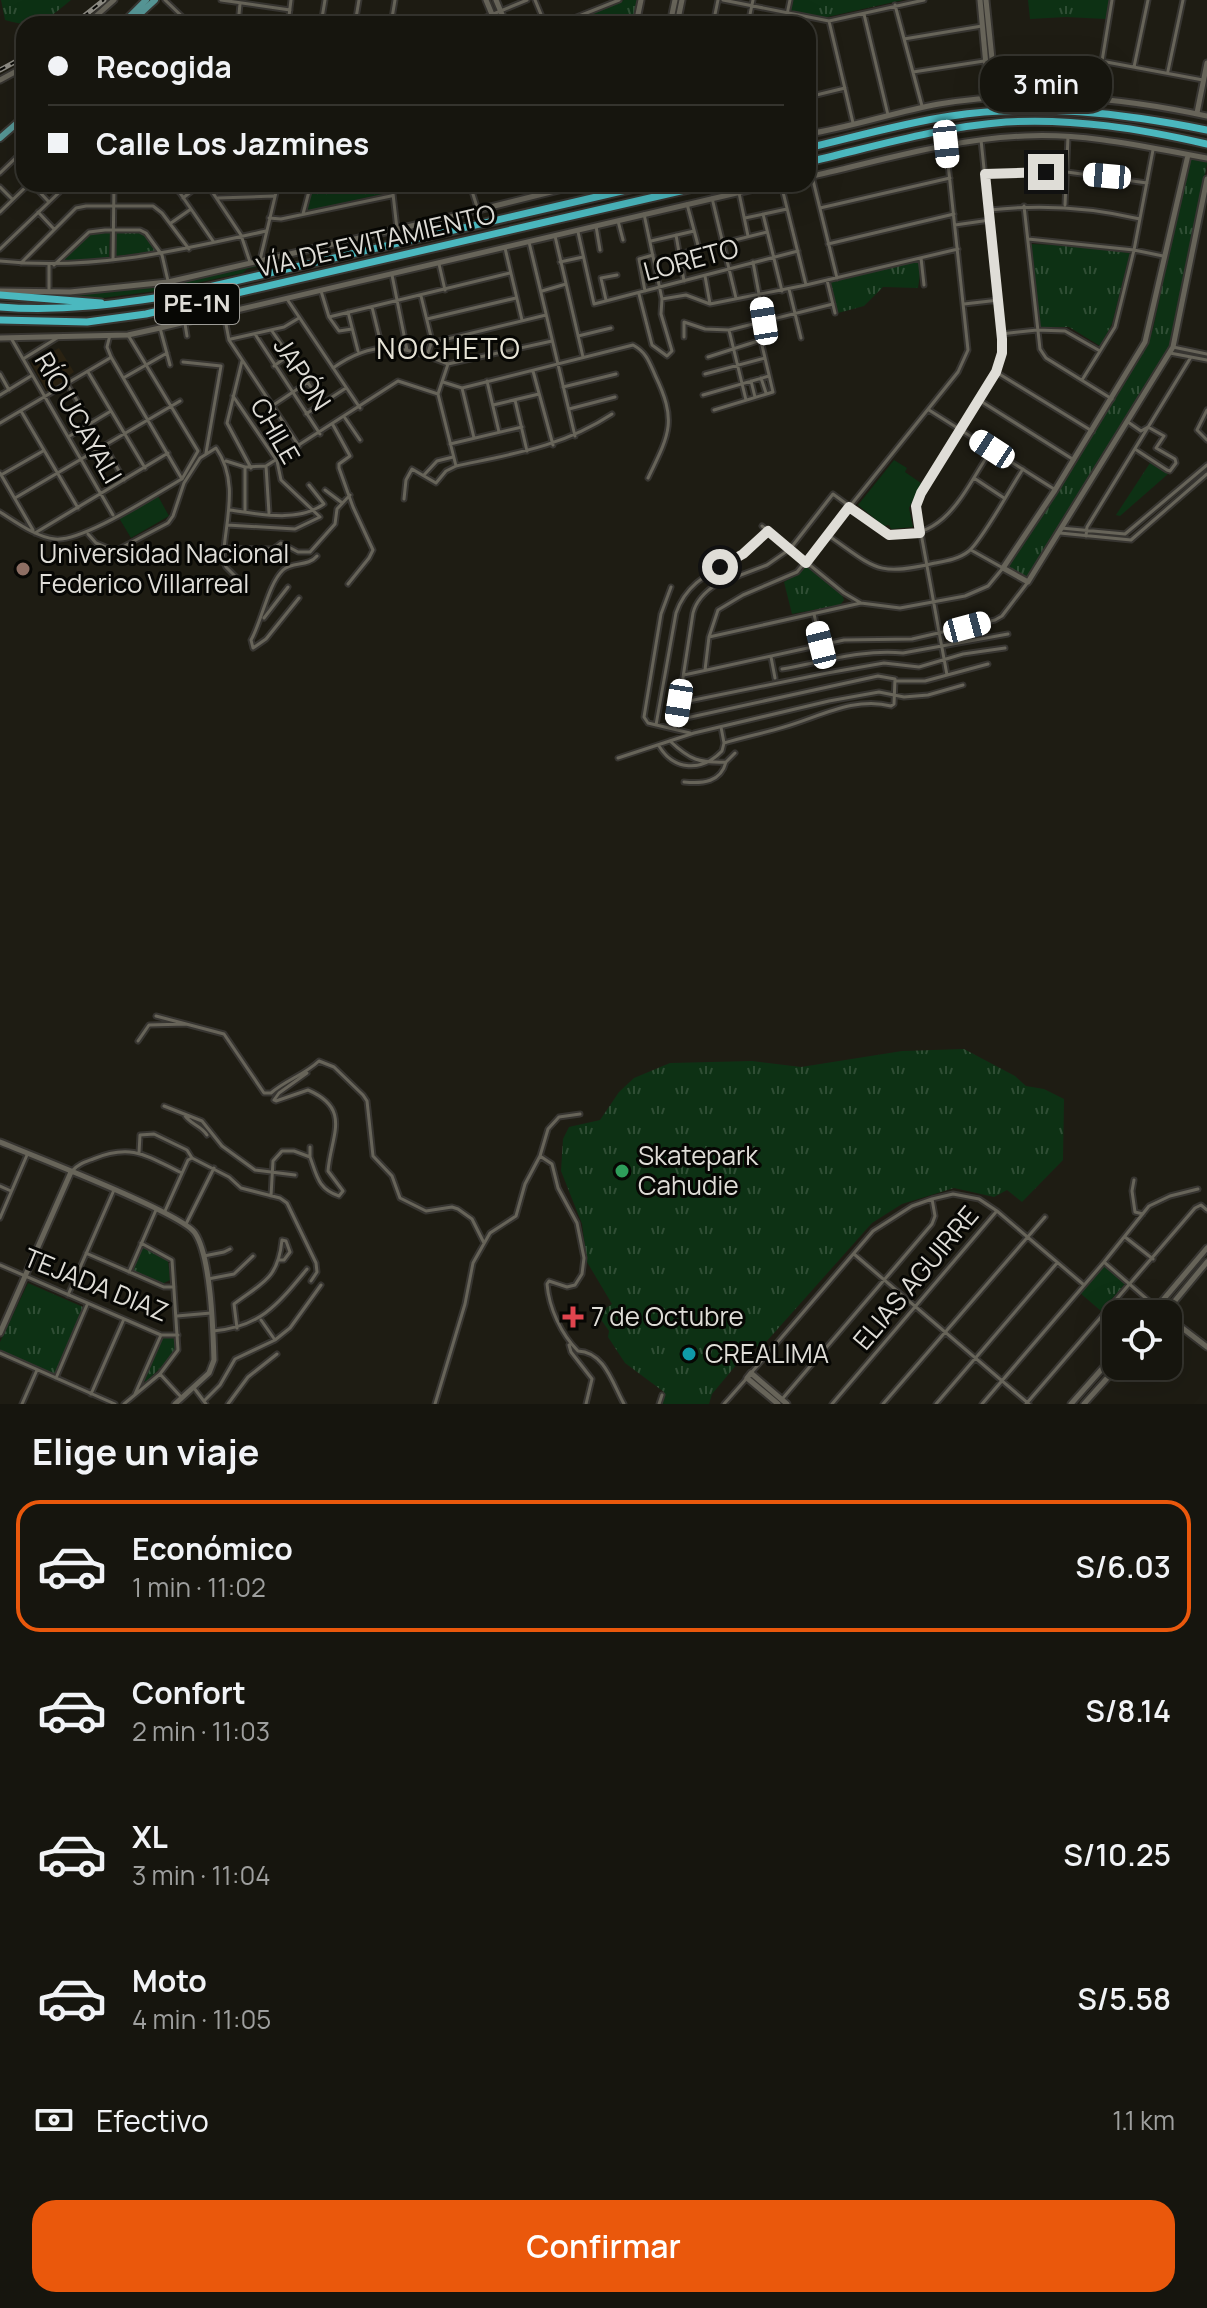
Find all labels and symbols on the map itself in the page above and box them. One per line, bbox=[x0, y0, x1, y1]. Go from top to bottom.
callout: 3 min bbox=[980, 56, 1112, 112]
car bbox=[932, 119, 960, 169]
route end bbox=[1028, 154, 1064, 190]
car bbox=[1082, 162, 1132, 190]
street label: VÍA DE EVITAMIENTO bbox=[253, 195, 499, 285]
street label: LORETO bbox=[639, 229, 742, 289]
road number: PE-1N bbox=[155, 284, 239, 324]
car bbox=[748, 295, 780, 347]
district label: NOCHETO bbox=[376, 329, 522, 367]
street label: JAPÓN bbox=[266, 330, 340, 417]
street label: RÍO UCAYALI bbox=[27, 345, 131, 490]
street label: CHILE bbox=[243, 391, 309, 470]
car bbox=[965, 426, 1019, 472]
place label: Universidad Nacional Federico Villarreal bbox=[39, 535, 289, 601]
route start bbox=[702, 549, 738, 585]
marker: Universidad Nacional Federico Villarreal bbox=[14, 560, 32, 578]
car bbox=[941, 609, 993, 645]
car bbox=[804, 619, 838, 671]
car bbox=[663, 677, 695, 729]
place label: Skatepark Cahudie bbox=[638, 1137, 759, 1203]
marker: Skatepark Cahudie bbox=[613, 1162, 631, 1180]
street label: ELIAS AGUIRRE bbox=[844, 1198, 986, 1357]
street label: TEJADA DIAZ bbox=[19, 1239, 174, 1329]
place label: 7 de Octubre bbox=[591, 1298, 744, 1334]
marker: 7 de Octubre bbox=[562, 1306, 584, 1328]
place label: CREALIMA bbox=[705, 1335, 829, 1371]
marker: CREALIMA bbox=[680, 1345, 698, 1363]

